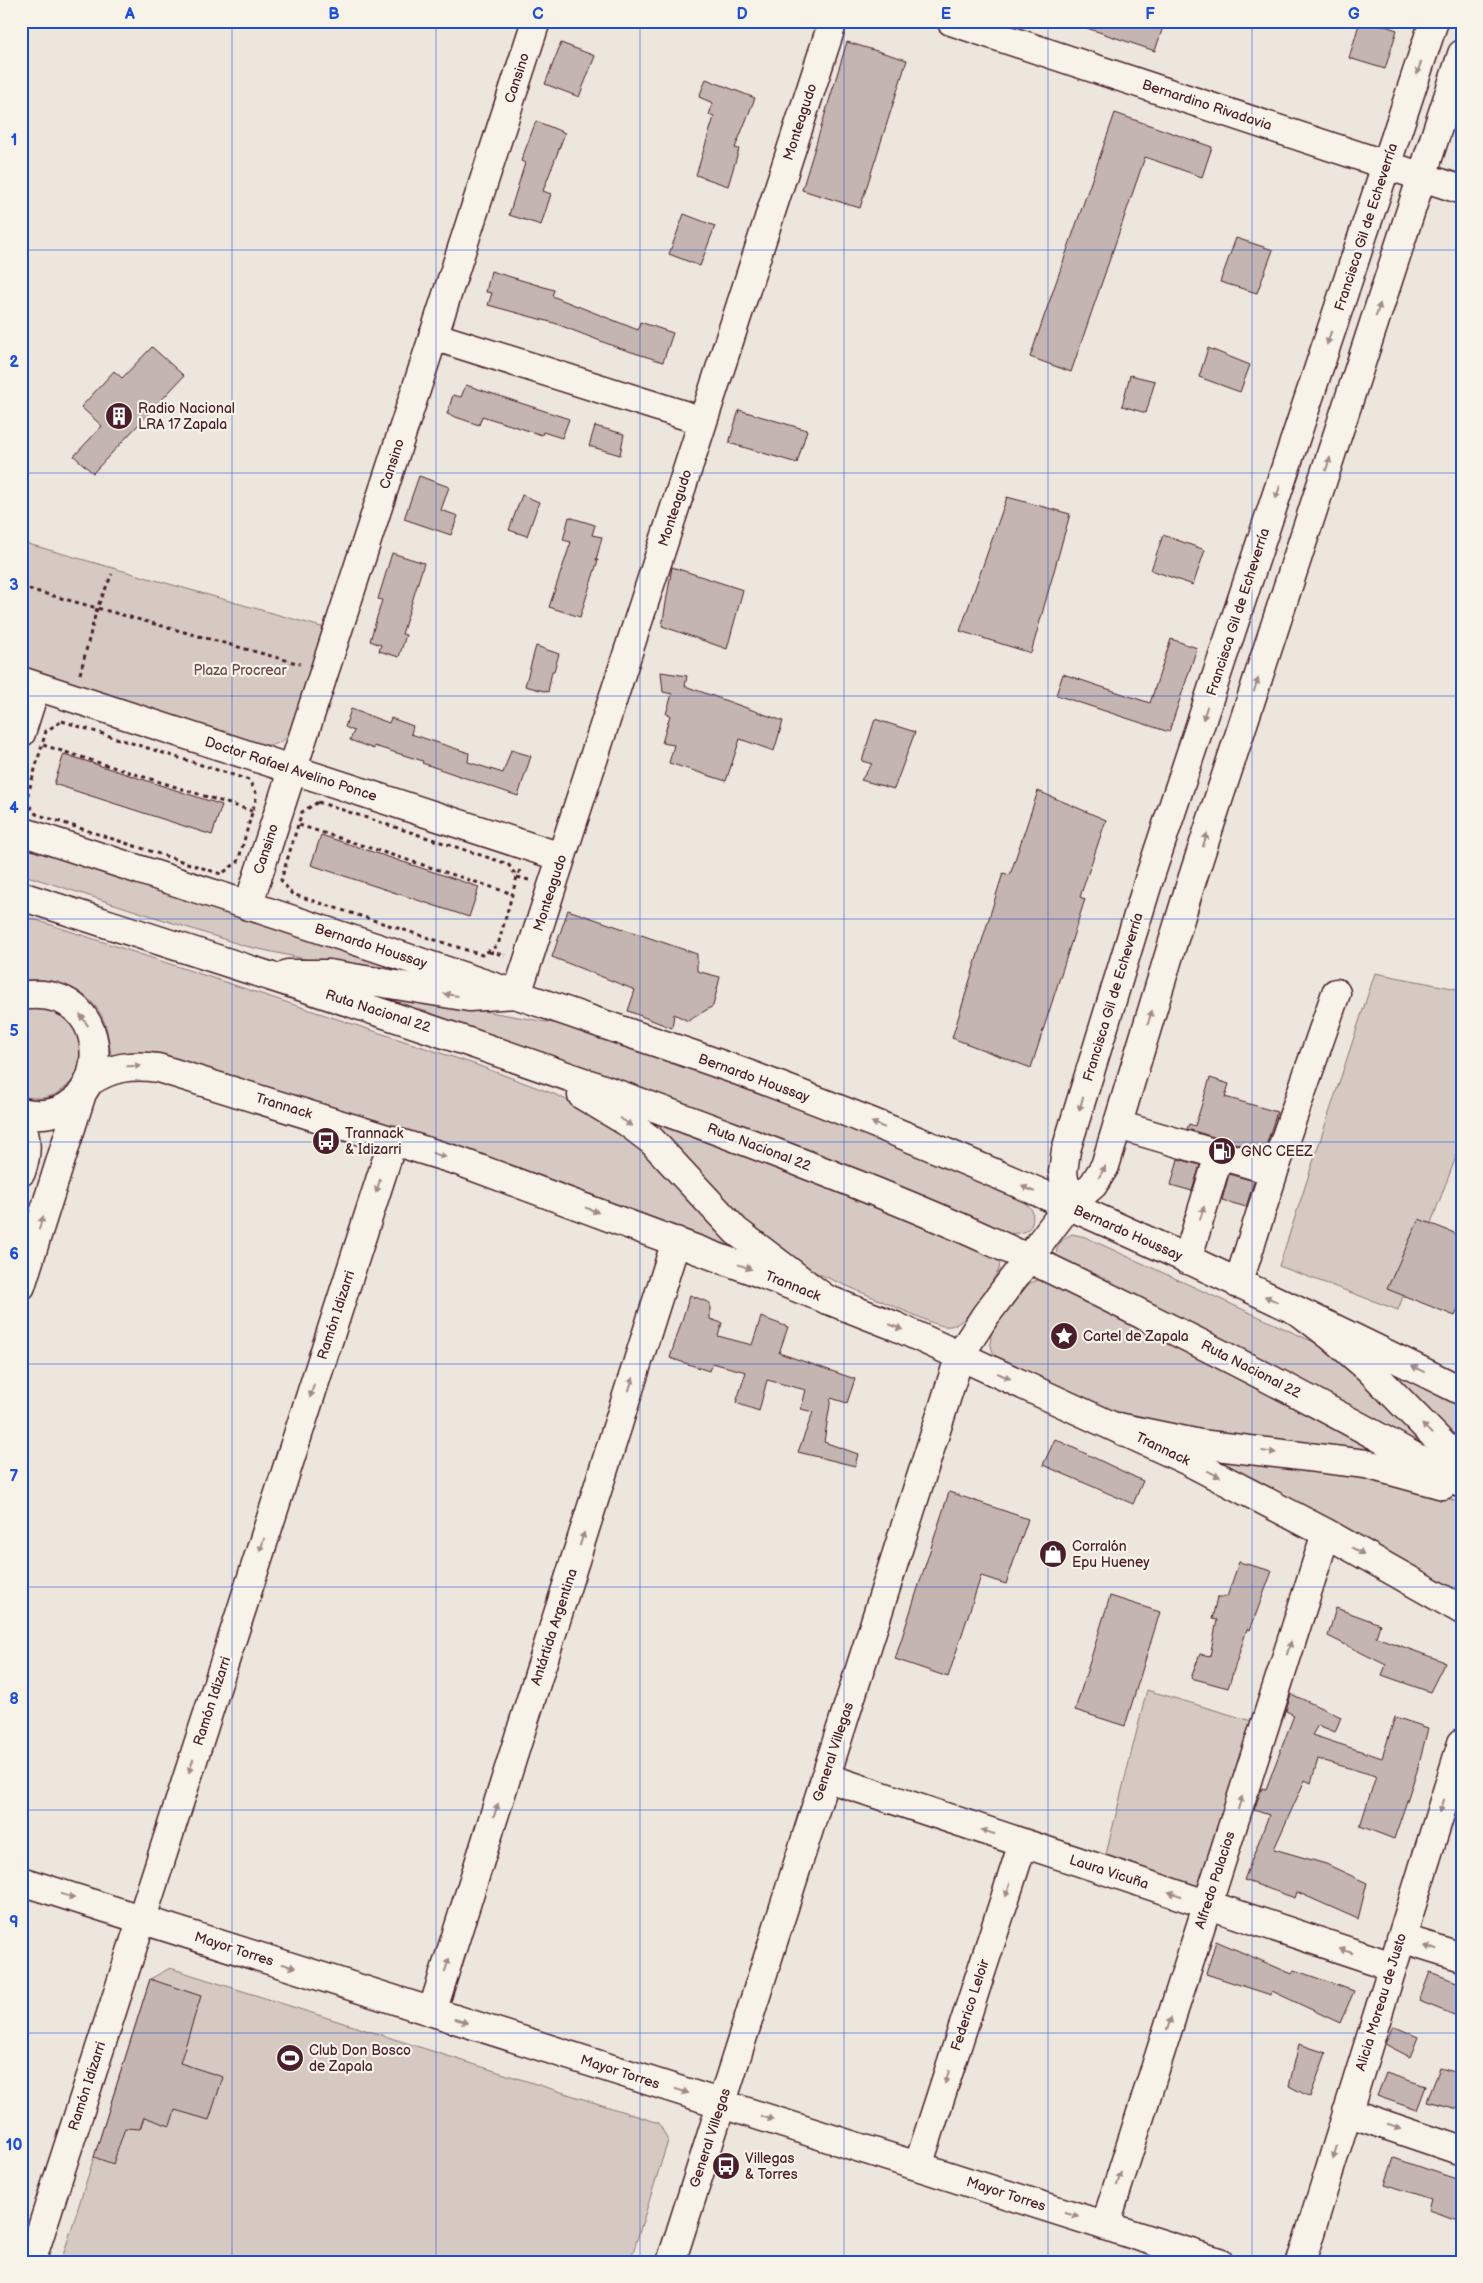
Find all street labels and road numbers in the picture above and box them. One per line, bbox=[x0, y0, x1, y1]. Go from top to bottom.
street label: Cansino bbox=[501, 51, 533, 105]
street label: Bernardino Rivadavia bbox=[1140, 76, 1274, 134]
street label: Monteagudo bbox=[780, 81, 820, 163]
street label: Francisca Gil de Echeverría bbox=[1331, 141, 1401, 313]
street label: Cansino bbox=[376, 437, 408, 491]
street label: Monteagudo bbox=[655, 467, 695, 549]
street label: Francisca Gil de Echeverría bbox=[1203, 526, 1273, 698]
street label: Doctor Rafael Avelino Ponce bbox=[203, 733, 379, 805]
street label: Cansino bbox=[250, 822, 282, 876]
street label: Monteagudo bbox=[530, 852, 570, 934]
street label: Francisca Gil de Echeverría bbox=[1079, 911, 1147, 1083]
street label: Bernardo Houssay bbox=[313, 920, 430, 972]
street label: Ruta Nacional 22 bbox=[323, 986, 433, 1036]
street label: Bernardo Houssay bbox=[696, 1050, 813, 1106]
street label: Trannack bbox=[254, 1089, 315, 1123]
street label: Ruta Nacional 22 bbox=[705, 1119, 814, 1175]
street label: Bernardo Houssay bbox=[1071, 1201, 1186, 1265]
street label: Trannack bbox=[763, 1267, 823, 1305]
street label: Ramón Idizarri bbox=[314, 1268, 358, 1362]
street label: Ruta Nacional 22 bbox=[1198, 1337, 1304, 1402]
street label: Trannack bbox=[1133, 1429, 1193, 1470]
street label: Antártida Argentina bbox=[527, 1566, 581, 1688]
street label: Ramón Idizarri bbox=[190, 1654, 234, 1748]
street label: General Villegas bbox=[809, 1700, 857, 1804]
street label: Alfredo Palacios bbox=[1191, 1829, 1239, 1931]
street label: Laura Vicuña bbox=[1067, 1851, 1151, 1893]
street label: Mayor Torres bbox=[192, 1928, 276, 1970]
street label: Alicia Moreau de Justo bbox=[1352, 1931, 1410, 2073]
street label: Federico Leloir bbox=[947, 1956, 993, 2053]
street label: Ramón Idizarri bbox=[65, 2039, 109, 2133]
street label: Mayor Torres bbox=[578, 2051, 662, 2093]
street label: General Villegas bbox=[686, 2086, 734, 2190]
street label: Mayor Torres bbox=[964, 2173, 1048, 2215]

